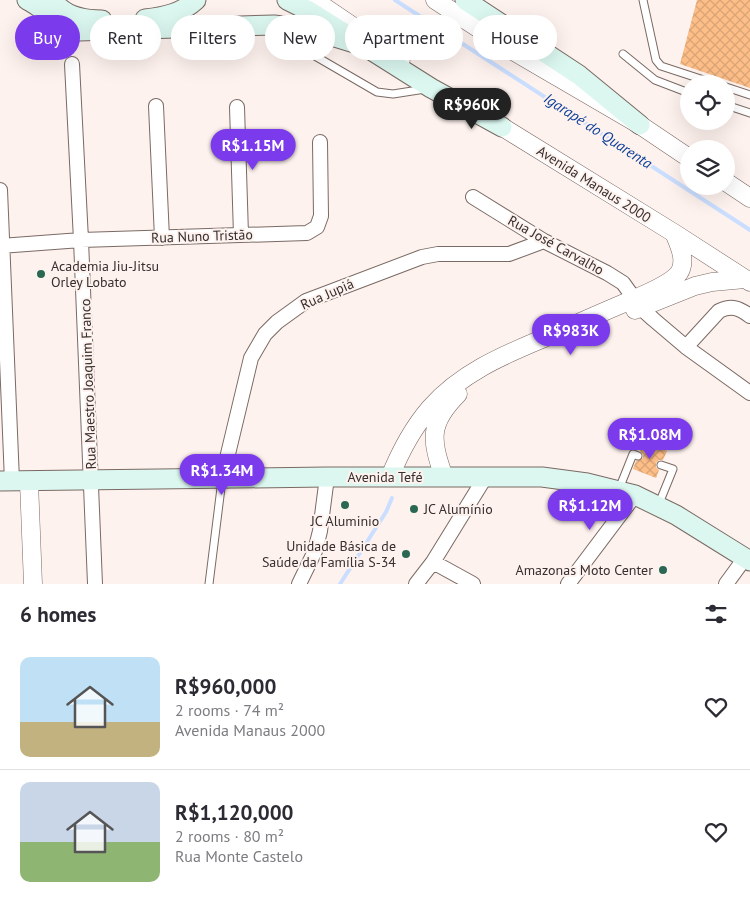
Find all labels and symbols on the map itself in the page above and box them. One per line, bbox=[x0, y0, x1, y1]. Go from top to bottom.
pin: R$960K bbox=[431, 88, 513, 130]
water label: Igarapé do Quarenta bbox=[541, 88, 657, 173]
pin: R$1.15M bbox=[207, 128, 299, 171]
street label: Avenida Manaus 2000 bbox=[534, 142, 655, 227]
street label: Rua José Carvalho bbox=[505, 211, 607, 279]
street label: Rua Nuno Tristão bbox=[151, 225, 253, 247]
place label: Academia Jiu-Jitsu Orley Lobato bbox=[51, 257, 159, 291]
marker: Academia Jiu-Jitsu Orley Lobato bbox=[35, 268, 47, 280]
street label: Rua Jupiá bbox=[298, 274, 356, 314]
street label: Rua Maestro Joaquim Franco bbox=[76, 298, 100, 470]
pin: R$983K bbox=[530, 314, 612, 356]
pin: R$1.08M bbox=[604, 418, 696, 460]
pin: R$1.34M bbox=[176, 454, 268, 496]
street label: Avenida Tefé bbox=[347, 468, 423, 486]
pin: R$1.12M bbox=[544, 488, 636, 531]
marker: JC Aluminio bbox=[339, 499, 351, 511]
place label: JC Alumínio bbox=[423, 500, 493, 518]
marker: JC Alumínio bbox=[408, 503, 420, 515]
place label: JC Aluminio bbox=[310, 512, 379, 530]
place label: Unidade Básica de Saúde da Família S-34 bbox=[262, 537, 396, 571]
marker: Unidade Básica de Saúde da Família S-34 bbox=[400, 548, 412, 560]
place label: Amazonas Moto Center bbox=[516, 561, 653, 579]
marker: Amazonas Moto Center bbox=[657, 564, 669, 576]

